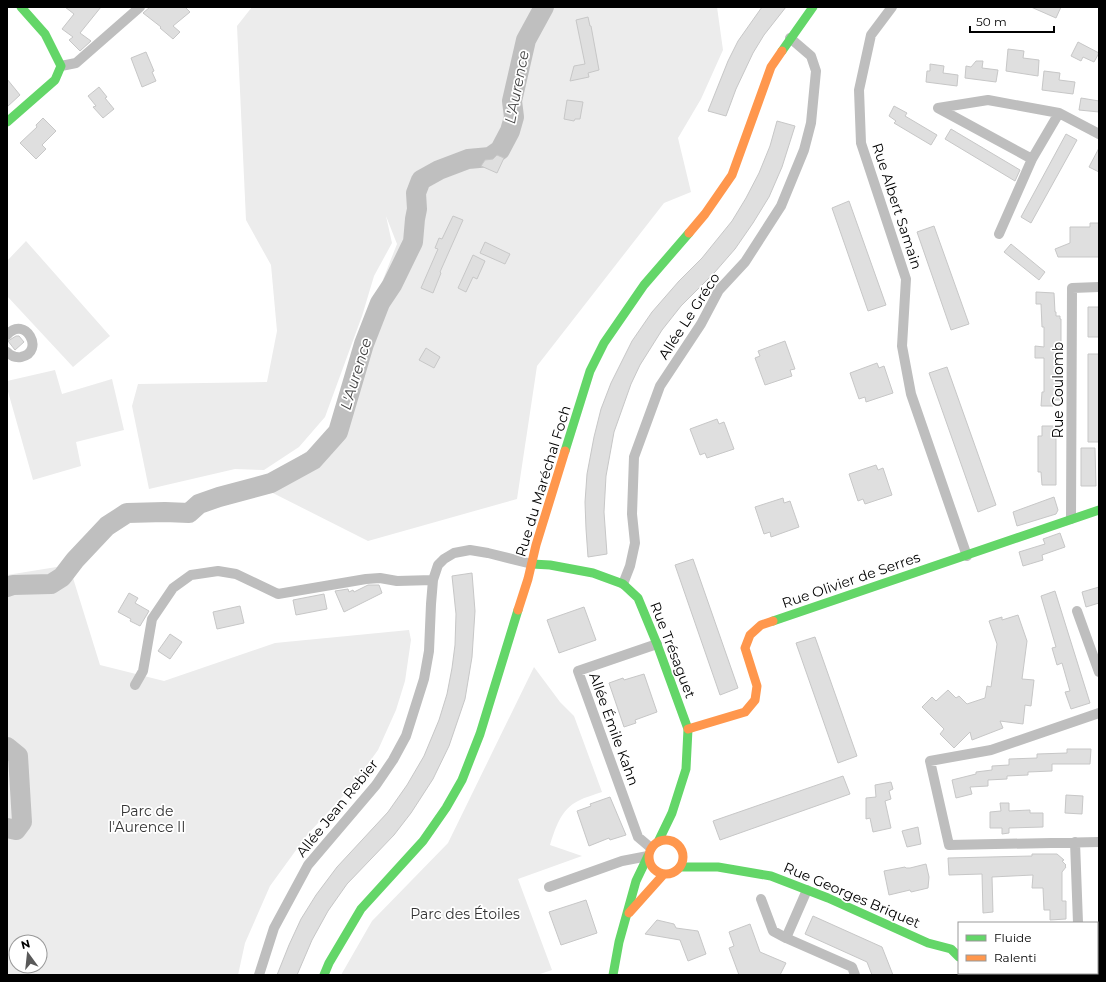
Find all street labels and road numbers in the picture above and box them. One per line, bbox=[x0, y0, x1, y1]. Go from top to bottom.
street label: Rue Albert Samain bbox=[868, 141, 926, 271]
street label: Allée Le Gréco bbox=[654, 269, 724, 363]
street label: Rue Coulomb bbox=[1049, 342, 1067, 438]
street label: Rue du Maréchal Foch bbox=[511, 403, 575, 559]
street label: Rue Olivier de Serres bbox=[780, 548, 923, 612]
street label: Rue Trésaguet bbox=[646, 599, 700, 701]
street label: Allée Émile Kahn bbox=[585, 670, 643, 788]
street label: Allée Jean Rebier bbox=[292, 755, 382, 861]
street label: Rue Georges Briquet bbox=[781, 858, 923, 932]

